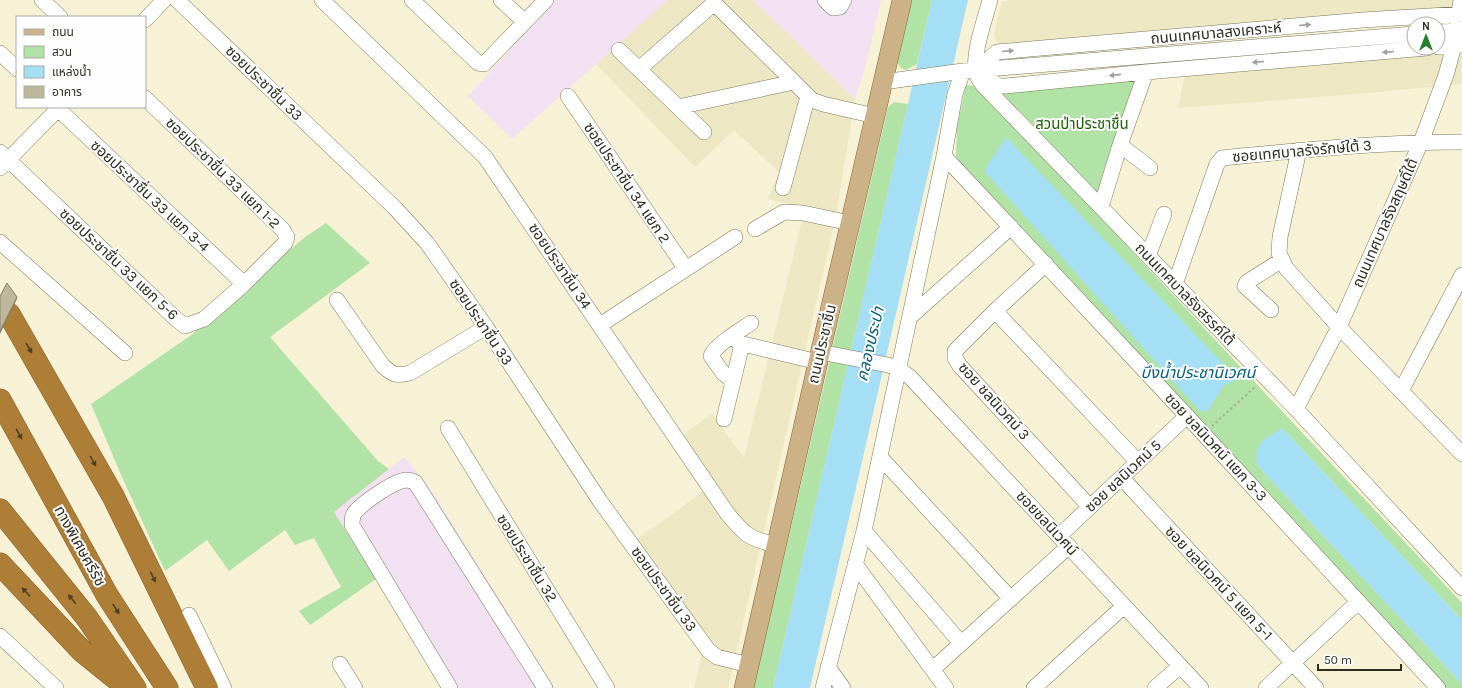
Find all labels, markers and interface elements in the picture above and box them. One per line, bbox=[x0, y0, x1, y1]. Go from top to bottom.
legend bbox=[16, 16, 146, 108]
north arrow bbox=[1406, 16, 1446, 56]
street label: ถนนเทศบาลสงเคราะห์ bbox=[1150, 18, 1283, 48]
text: N bbox=[1422, 20, 1430, 33]
one-way arrow bbox=[1299, 22, 1311, 29]
text: ถนน bbox=[52, 25, 74, 39]
street label: ซอยประชาชื่น 33 bbox=[222, 40, 308, 124]
text: สวน bbox=[52, 45, 72, 59]
one-way arrow bbox=[1002, 48, 1014, 55]
one-way arrow bbox=[1382, 48, 1394, 55]
one-way arrow bbox=[1252, 59, 1264, 66]
text: แหล่งน้ำ bbox=[52, 63, 91, 79]
one-way arrow bbox=[1109, 72, 1121, 78]
text: อาคาร bbox=[52, 85, 82, 99]
street label: ซอยประชาชื่น 33 แยก 1-2 bbox=[162, 112, 285, 232]
park label: สวนป่าประชาชื่น bbox=[1035, 113, 1129, 133]
street label: ซอยประชาชื่น 34 แยก 2 bbox=[580, 118, 676, 247]
street label: ซอยประชาชื่น 33 แยก 3-4 bbox=[87, 135, 215, 256]
street label: ซอยเทศบาลรังรักษ์ใต้ 3 bbox=[1231, 136, 1373, 166]
street label: ถนนเทศบาลรังสฤษดิ์ใต้ bbox=[1348, 155, 1422, 290]
street label: ซอยประชาชื่น 33 แยก 5-6 bbox=[56, 203, 183, 324]
street label: ซอยประชาชื่น 34 bbox=[525, 218, 597, 313]
street label: ถนนเทศบาลรังสรรค์ใต้ bbox=[1131, 239, 1239, 349]
street label: ซอยประชาชื่น 33 bbox=[445, 274, 518, 369]
street label: ถนนประชาชื่น bbox=[802, 302, 840, 385]
water label: คลองประปา bbox=[852, 303, 888, 383]
one-way arrow bbox=[25, 342, 32, 354]
street label: ซอย ชลนิเวศน์ 3 bbox=[954, 359, 1034, 443]
water label: บึงน้ำประชานิเวศน์ bbox=[1141, 361, 1258, 382]
street label: ซอย ชลนิเวศน์ แยก 3-3 bbox=[1161, 389, 1271, 505]
one-way arrow bbox=[15, 428, 22, 440]
street label: ซอย ชลนิเวศน์ 5 bbox=[1081, 436, 1165, 516]
one-way arrow bbox=[90, 455, 97, 467]
street label: ซอยชลนิเวศน์ bbox=[1012, 487, 1082, 559]
street label: ทางพิเศษศรีรัช bbox=[50, 503, 110, 589]
street label: ซอยประชาชื่น 32 bbox=[493, 510, 563, 605]
street label: ซอย ชลนิเวศน์ 5 แยก 5-1 bbox=[1161, 522, 1277, 644]
street label: ซอยประชาชื่น 33 bbox=[627, 542, 702, 635]
one-way arrow bbox=[150, 571, 156, 583]
one-way arrow bbox=[22, 587, 31, 597]
one-way arrow bbox=[67, 594, 76, 605]
one-way arrow bbox=[112, 603, 120, 614]
scale bar bbox=[1318, 646, 1401, 672]
text: 50 m bbox=[1324, 653, 1352, 667]

